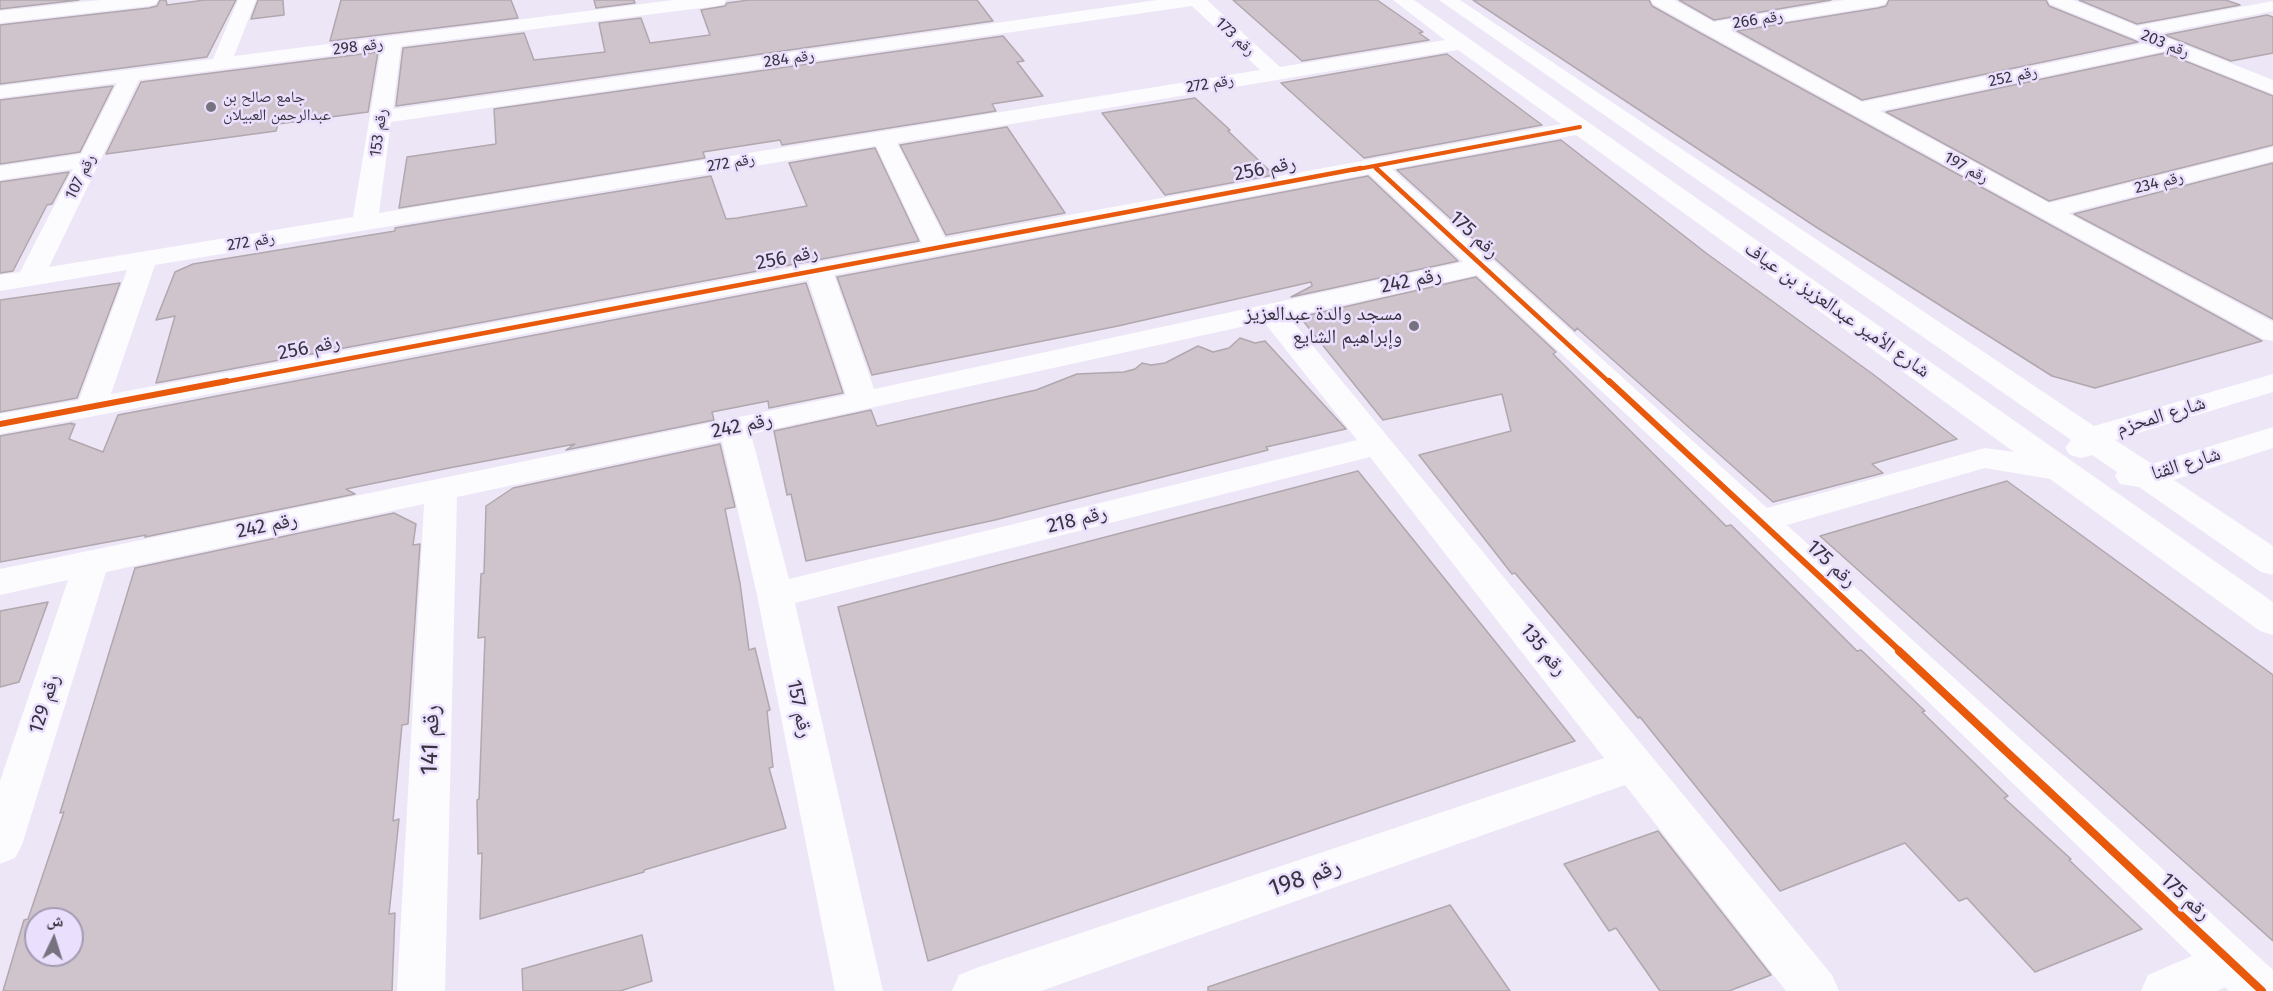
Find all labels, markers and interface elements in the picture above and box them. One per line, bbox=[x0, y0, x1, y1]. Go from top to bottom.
street label: رقم 266 bbox=[1732, 7, 1784, 33]
street label: رقم 173 bbox=[1211, 14, 1259, 60]
street label: رقم 203 bbox=[2138, 26, 2192, 62]
street label: رقم 298 bbox=[332, 34, 384, 60]
street label: رقم 284 bbox=[762, 46, 816, 72]
street label: رقم 252 bbox=[1987, 62, 2039, 92]
street label: رقم 272 bbox=[1185, 71, 1235, 97]
place label: جامع صالح بن عبدالرحمن العبيلان bbox=[223, 88, 331, 126]
marker: جامع صالح بن عبدالرحمن العبيلان bbox=[204, 100, 218, 114]
street label: رقم 153 bbox=[366, 108, 392, 158]
street label: رقم 197 bbox=[1940, 148, 1992, 188]
street label: رقم 272 bbox=[706, 150, 756, 176]
street label: رقم 107 bbox=[61, 151, 101, 203]
street label: رقم 256 bbox=[1232, 151, 1298, 187]
street label: رقم 234 bbox=[2132, 168, 2186, 198]
street label: رقم 175 bbox=[1444, 206, 1504, 264]
street label: رقم 272 bbox=[226, 229, 276, 255]
street label: شارع الأمير عبدالعزيز بن عياف bbox=[1740, 237, 1934, 383]
street label: رقم 256 bbox=[754, 240, 820, 276]
street label: رقم 242 bbox=[1378, 263, 1444, 299]
place label: مسجد والدة عبدالعزيز وإبراهيم الشايع bbox=[1245, 302, 1402, 349]
marker: مسجد والدة عبدالعزيز وإبراهيم الشايع bbox=[1407, 319, 1421, 333]
street label: رقم 256 bbox=[276, 330, 342, 366]
street label: شارع المحزم bbox=[2114, 391, 2208, 441]
street label: رقم 242 bbox=[709, 408, 775, 444]
street label: شارع القنا bbox=[2149, 442, 2223, 486]
street label: رقم 218 bbox=[1044, 501, 1110, 539]
street label: رقم 242 bbox=[234, 508, 300, 544]
street label: رقم 175 bbox=[1801, 535, 1861, 593]
street label: رقم 135 bbox=[1515, 619, 1571, 681]
street label: رقم 129 bbox=[24, 671, 66, 737]
street label: رقم 157 bbox=[781, 678, 817, 740]
street label: رقم 141 bbox=[415, 704, 447, 776]
street label: رقم 198 bbox=[1265, 852, 1345, 904]
street label: رقم 175 bbox=[2155, 868, 2215, 926]
north arrow bbox=[24, 907, 84, 967]
text: ش bbox=[46, 910, 64, 931]

